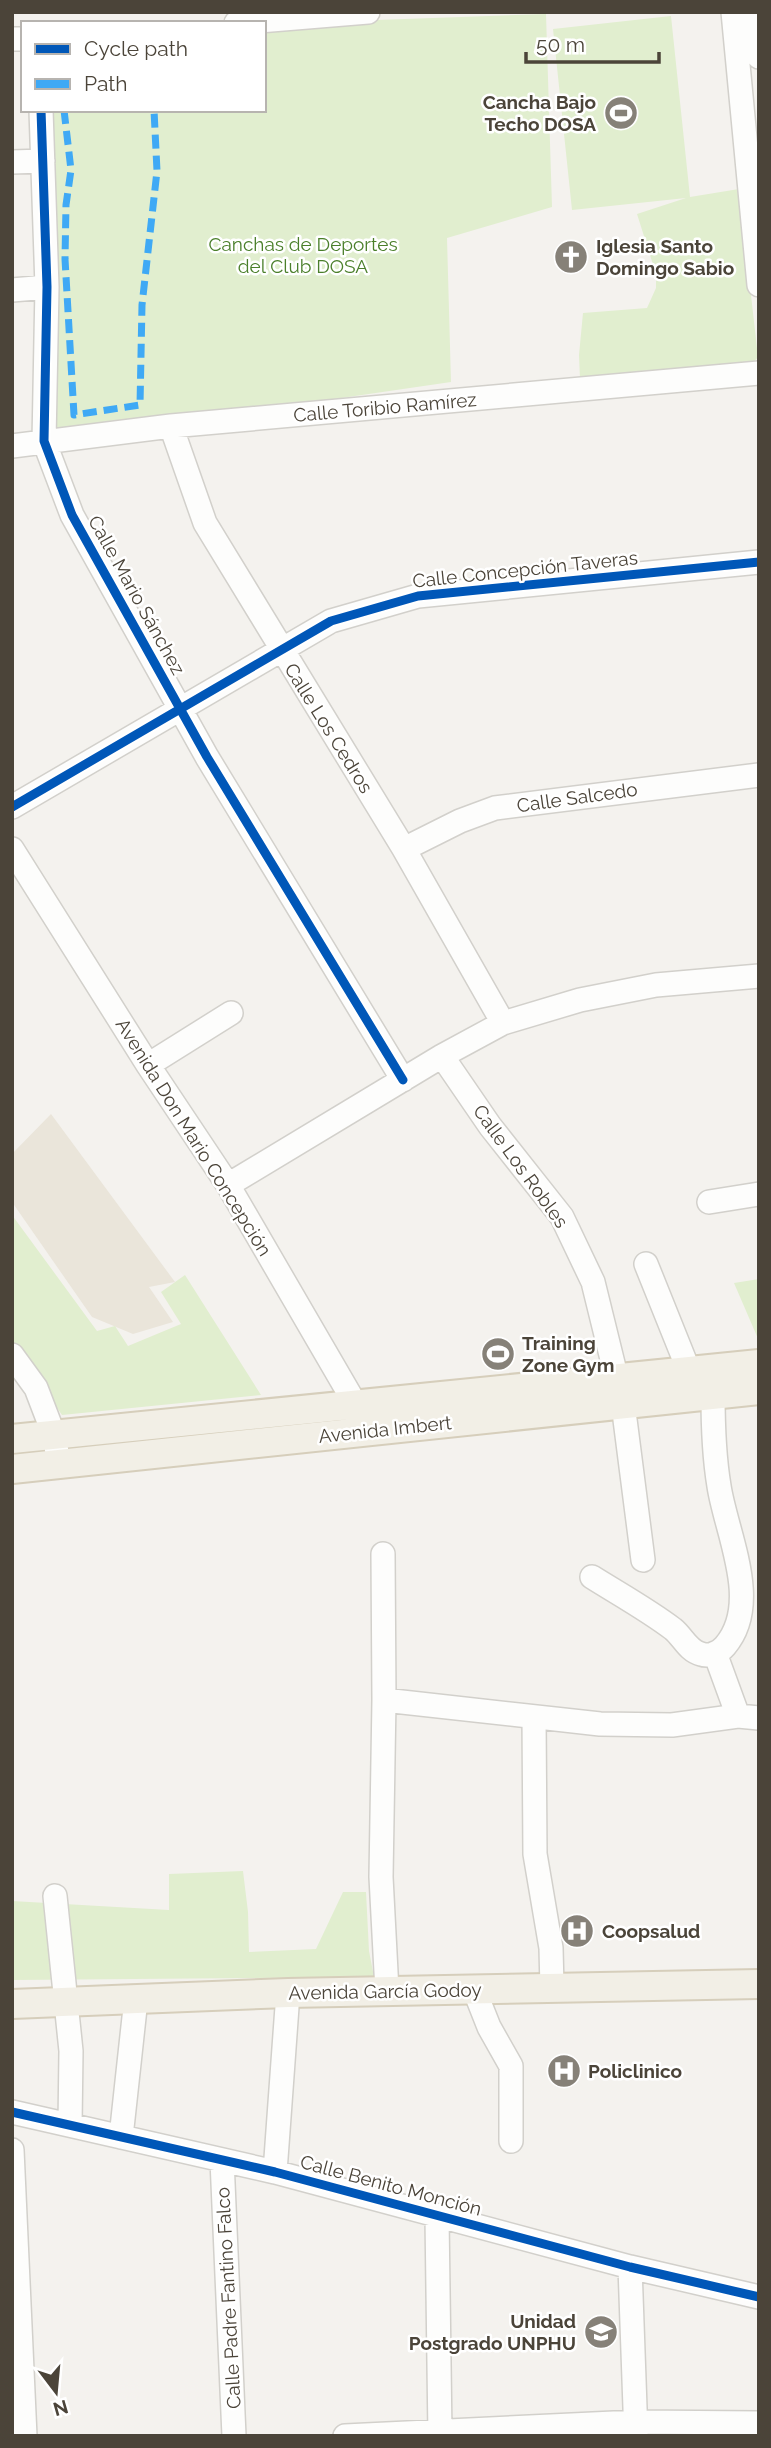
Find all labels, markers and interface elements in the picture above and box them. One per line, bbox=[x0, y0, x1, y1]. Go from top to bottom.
legend bbox=[21, 21, 266, 112]
scale bar bbox=[526, 21, 659, 65]
text: 50 m bbox=[536, 32, 585, 57]
text: Cycle path bbox=[84, 36, 188, 61]
text: Path bbox=[84, 71, 128, 96]
place label: Cancha Bajo Techo DOSA bbox=[483, 91, 596, 135]
sports icon: Cancha Bajo Techo DOSA bbox=[602, 94, 640, 132]
park label: Canchas de Deportes del Club DOSA bbox=[208, 233, 398, 277]
place label: Iglesia Santo Domingo Sabio bbox=[596, 235, 734, 279]
church icon: Iglesia Santo Domingo Sabio bbox=[552, 238, 590, 276]
street label: Calle Toribio Ramírez bbox=[293, 388, 477, 426]
street label: Calle Mario Sánchez bbox=[84, 512, 190, 678]
street label: Calle Concepción Taveras bbox=[411, 546, 639, 592]
street label: Calle Los Cedros bbox=[280, 659, 378, 797]
street label: Calle Salcedo bbox=[515, 778, 639, 816]
street label: Avenida Don Mario Concepción bbox=[112, 1014, 276, 1260]
street label: Calle Los Robles bbox=[469, 1100, 573, 1232]
place label: Training Zone Gym bbox=[522, 1332, 614, 1376]
sports icon: Training Zone Gym bbox=[479, 1335, 517, 1373]
street label: Avenida Imbert bbox=[317, 1411, 453, 1447]
hospital icon: Coopsalud bbox=[558, 1912, 596, 1950]
place label: Coopsalud bbox=[602, 1920, 700, 1942]
street label: Avenida García Godoy bbox=[288, 1978, 482, 2004]
hospital icon: Policlinico bbox=[545, 2052, 583, 2090]
place label: Policlinico bbox=[588, 2060, 682, 2082]
street label: Calle Benito Monción bbox=[298, 2150, 484, 2220]
street label: Calle Padre Fantino Falco bbox=[211, 2187, 245, 2409]
place label: Unidad Postgrado UNPHU bbox=[409, 2310, 576, 2354]
school or university icon: Unidad Postgrado UNPHU bbox=[582, 2313, 620, 2351]
north arrow bbox=[21, 2357, 91, 2427]
text: N bbox=[51, 2396, 71, 2421]

